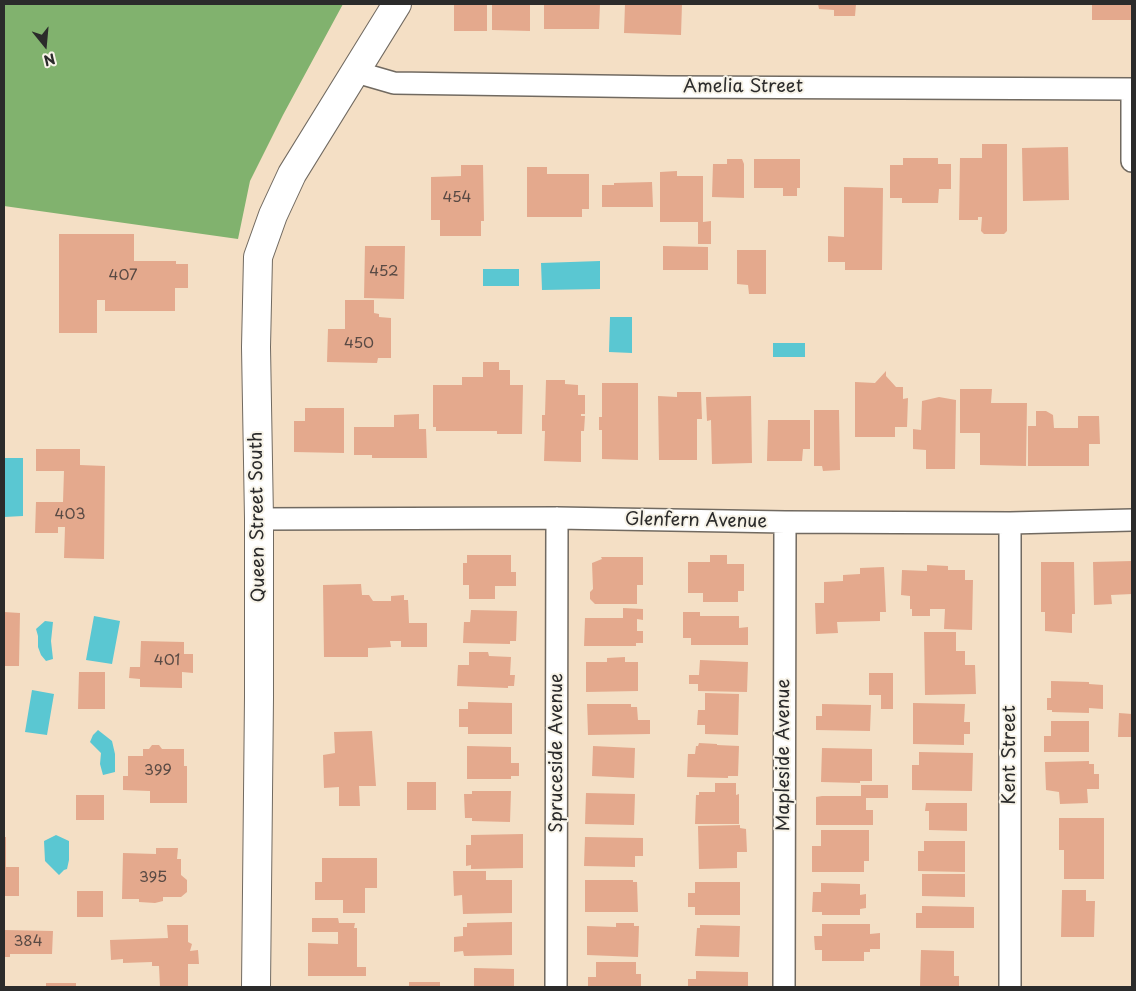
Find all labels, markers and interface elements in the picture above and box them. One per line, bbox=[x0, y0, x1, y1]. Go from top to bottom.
north arrow bbox=[20, 20, 70, 70]
text: N bbox=[41, 48, 58, 71]
street label: Amelia Street bbox=[683, 76, 803, 98]
house number: 454 bbox=[442, 189, 472, 207]
house number: 452 bbox=[369, 263, 399, 281]
house number: 407 bbox=[109, 267, 137, 285]
house number: 450 bbox=[344, 335, 374, 353]
street label: Queen Street South bbox=[246, 431, 270, 603]
house number: 403 bbox=[55, 506, 85, 524]
street label: Glenfern Avenue bbox=[625, 509, 767, 533]
house number: 401 bbox=[154, 652, 180, 670]
street label: Spruceside Avenue bbox=[546, 673, 568, 833]
street label: Mapleside Avenue bbox=[773, 679, 795, 831]
street label: Kent Street bbox=[999, 705, 1021, 805]
house number: 399 bbox=[144, 762, 172, 780]
house number: 395 bbox=[139, 869, 167, 887]
house number: 384 bbox=[13, 933, 43, 951]

